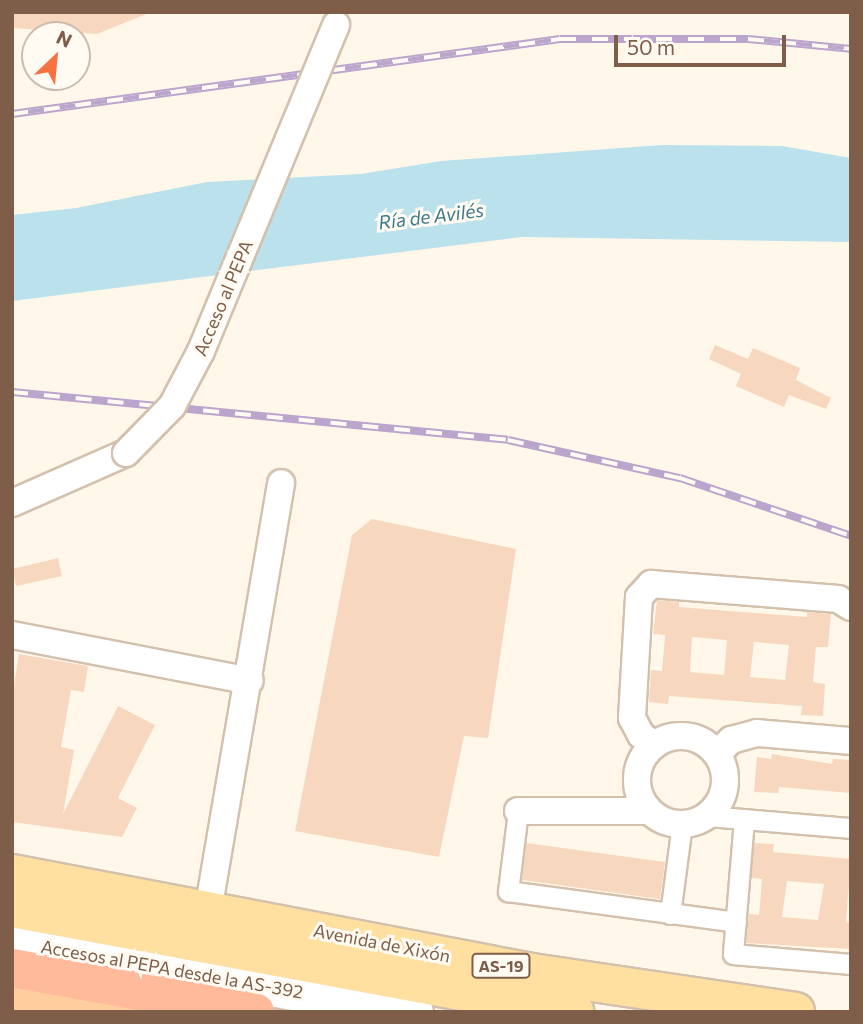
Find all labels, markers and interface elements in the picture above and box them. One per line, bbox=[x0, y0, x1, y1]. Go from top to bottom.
north arrow bbox=[21, 21, 91, 91]
scale bar bbox=[618, 21, 790, 65]
text: N bbox=[53, 25, 76, 52]
text: 50 m bbox=[627, 34, 675, 59]
water label: Ría de Avilés bbox=[377, 198, 485, 234]
street label: Acceso al PEPA bbox=[189, 237, 257, 359]
street label: Avenida de Xixón bbox=[312, 919, 452, 967]
street label: Accesos al PEPA desde la AS-392 bbox=[39, 935, 305, 1003]
road number: AS-19 bbox=[471, 954, 531, 978]

